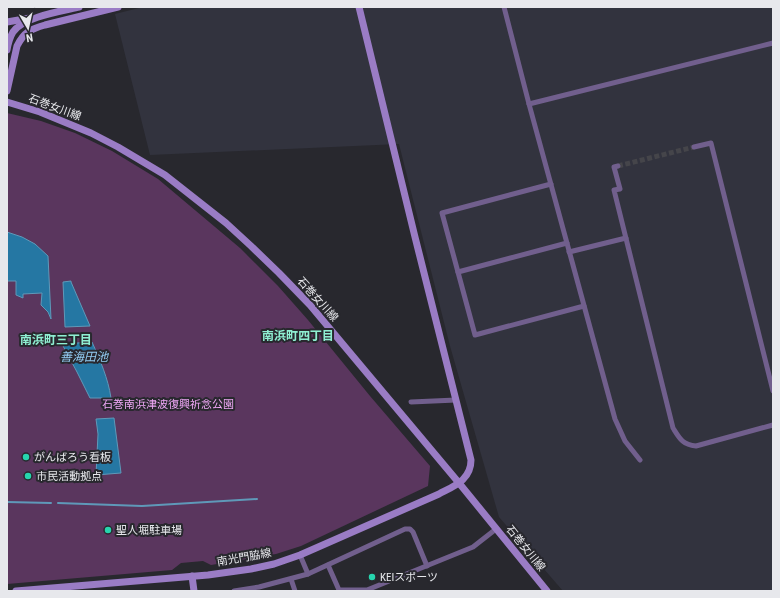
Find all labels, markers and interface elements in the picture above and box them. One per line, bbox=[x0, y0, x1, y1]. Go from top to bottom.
north arrow bbox=[8, 8, 48, 48]
text: N bbox=[25, 30, 34, 44]
street label: 石巻女川線 bbox=[27, 92, 83, 123]
street label: 石巻女川線 bbox=[294, 275, 341, 324]
district label: 南浜町四丁目 bbox=[262, 329, 334, 343]
district label: 南浜町三丁目 bbox=[20, 333, 92, 347]
water label: 善海田池 bbox=[60, 350, 109, 364]
park label: 石巻南浜津波復興祈念公園 bbox=[102, 398, 234, 411]
place label: がんばろう看板 bbox=[34, 451, 111, 464]
marker: がんばろう看板 bbox=[21, 452, 31, 462]
place label: 市民活動拠点 bbox=[36, 470, 102, 483]
marker: 市民活動拠点 bbox=[23, 471, 33, 481]
street label: 石巻女川線 bbox=[503, 523, 548, 574]
place label: 聖人堀駐車場 bbox=[116, 524, 182, 537]
marker: 聖人堀駐車場 bbox=[103, 525, 113, 535]
street label: 南光門脇線 bbox=[216, 546, 272, 569]
place label: KEIスポーツ bbox=[380, 571, 438, 584]
marker: KEIスポーツ bbox=[367, 572, 377, 582]

